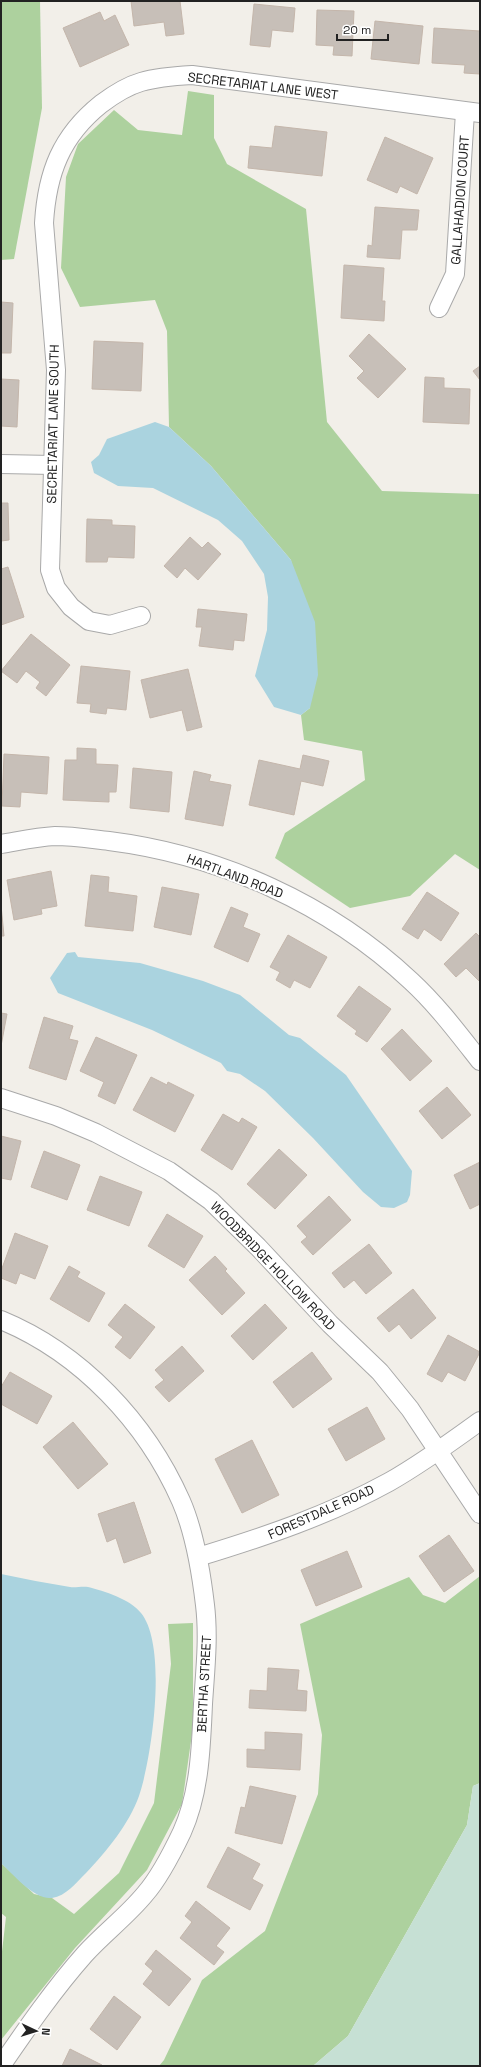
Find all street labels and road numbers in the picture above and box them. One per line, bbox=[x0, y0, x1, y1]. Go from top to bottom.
street label: SECRETARIAT LANE WEST bbox=[187, 68, 340, 104]
street label: GALLAHADION COURT bbox=[447, 134, 473, 265]
street label: SECRETARIAT LANE SOUTH bbox=[43, 344, 63, 504]
street label: HARTLAND ROAD bbox=[184, 850, 286, 902]
street label: WOODBRIDGE HOLLOW ROAD bbox=[207, 1198, 339, 1334]
street label: FORESTDALE ROAD bbox=[265, 1481, 377, 1543]
street label: BERTHA STREET bbox=[193, 1635, 215, 1733]

